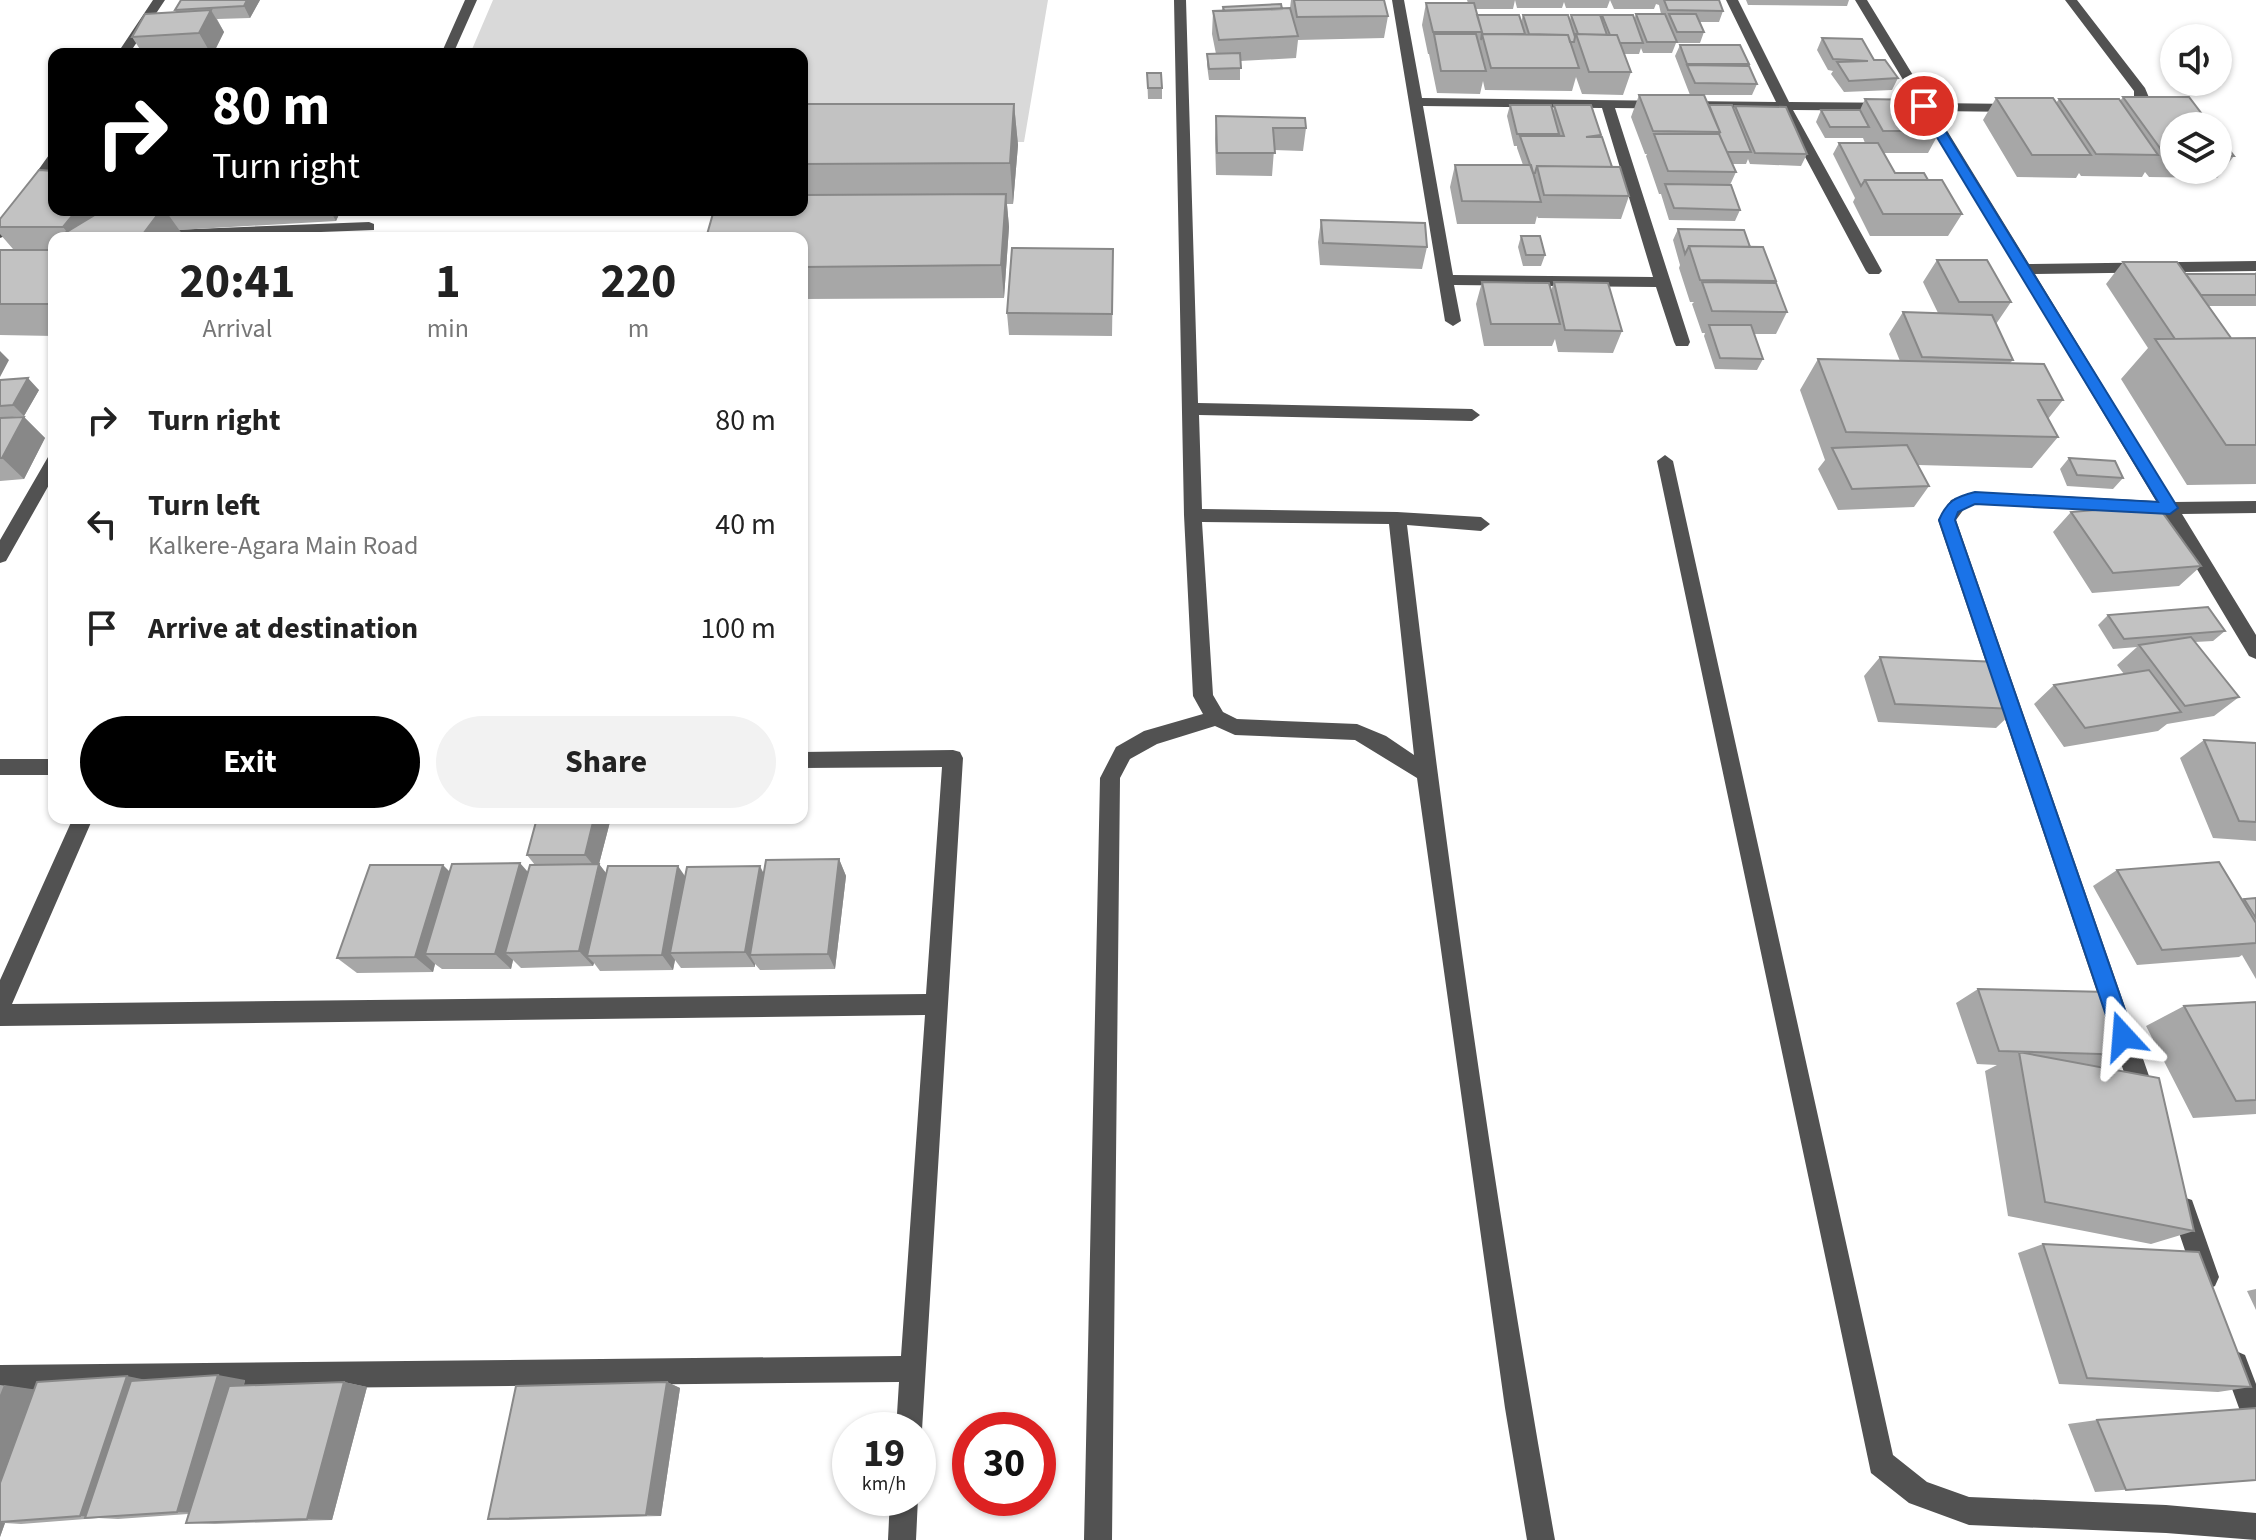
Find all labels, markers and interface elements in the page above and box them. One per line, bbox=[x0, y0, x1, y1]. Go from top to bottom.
map controls bbox=[2160, 24, 2232, 184]
button: sound bbox=[2160, 24, 2232, 96]
text: 80 m bbox=[212, 67, 330, 146]
pin bbox=[1890, 72, 1958, 140]
icon: right bbox=[80, 80, 184, 184]
icon: arrive bbox=[1902, 84, 1946, 128]
button: layers bbox=[2160, 112, 2232, 184]
text: Turn right bbox=[212, 141, 360, 192]
text: 20:41 bbox=[179, 248, 295, 316]
text: 1 bbox=[435, 248, 461, 316]
text: 220 bbox=[600, 248, 676, 316]
text: Arrival bbox=[202, 310, 272, 347]
text: min bbox=[427, 310, 469, 347]
text: m bbox=[628, 310, 649, 347]
icon: right bbox=[80, 398, 124, 442]
text: Turn right bbox=[148, 399, 280, 442]
text: 80 m bbox=[715, 399, 776, 442]
text: Turn left bbox=[148, 484, 260, 527]
icon: left bbox=[80, 502, 124, 546]
text: 40 m bbox=[715, 503, 776, 546]
text: Kalkere-Agara Main Road bbox=[148, 527, 418, 564]
icon: arrive bbox=[80, 606, 124, 650]
text: Arrive at destination bbox=[148, 607, 418, 650]
text: 100 m bbox=[700, 607, 776, 650]
button: Exit bbox=[80, 716, 420, 808]
button: Share bbox=[436, 716, 776, 808]
position arrow bbox=[2081, 994, 2165, 1078]
speed limit sign: 30 bbox=[952, 1412, 1056, 1516]
text: 19 bbox=[863, 1425, 905, 1482]
text: km/h bbox=[862, 1470, 906, 1498]

